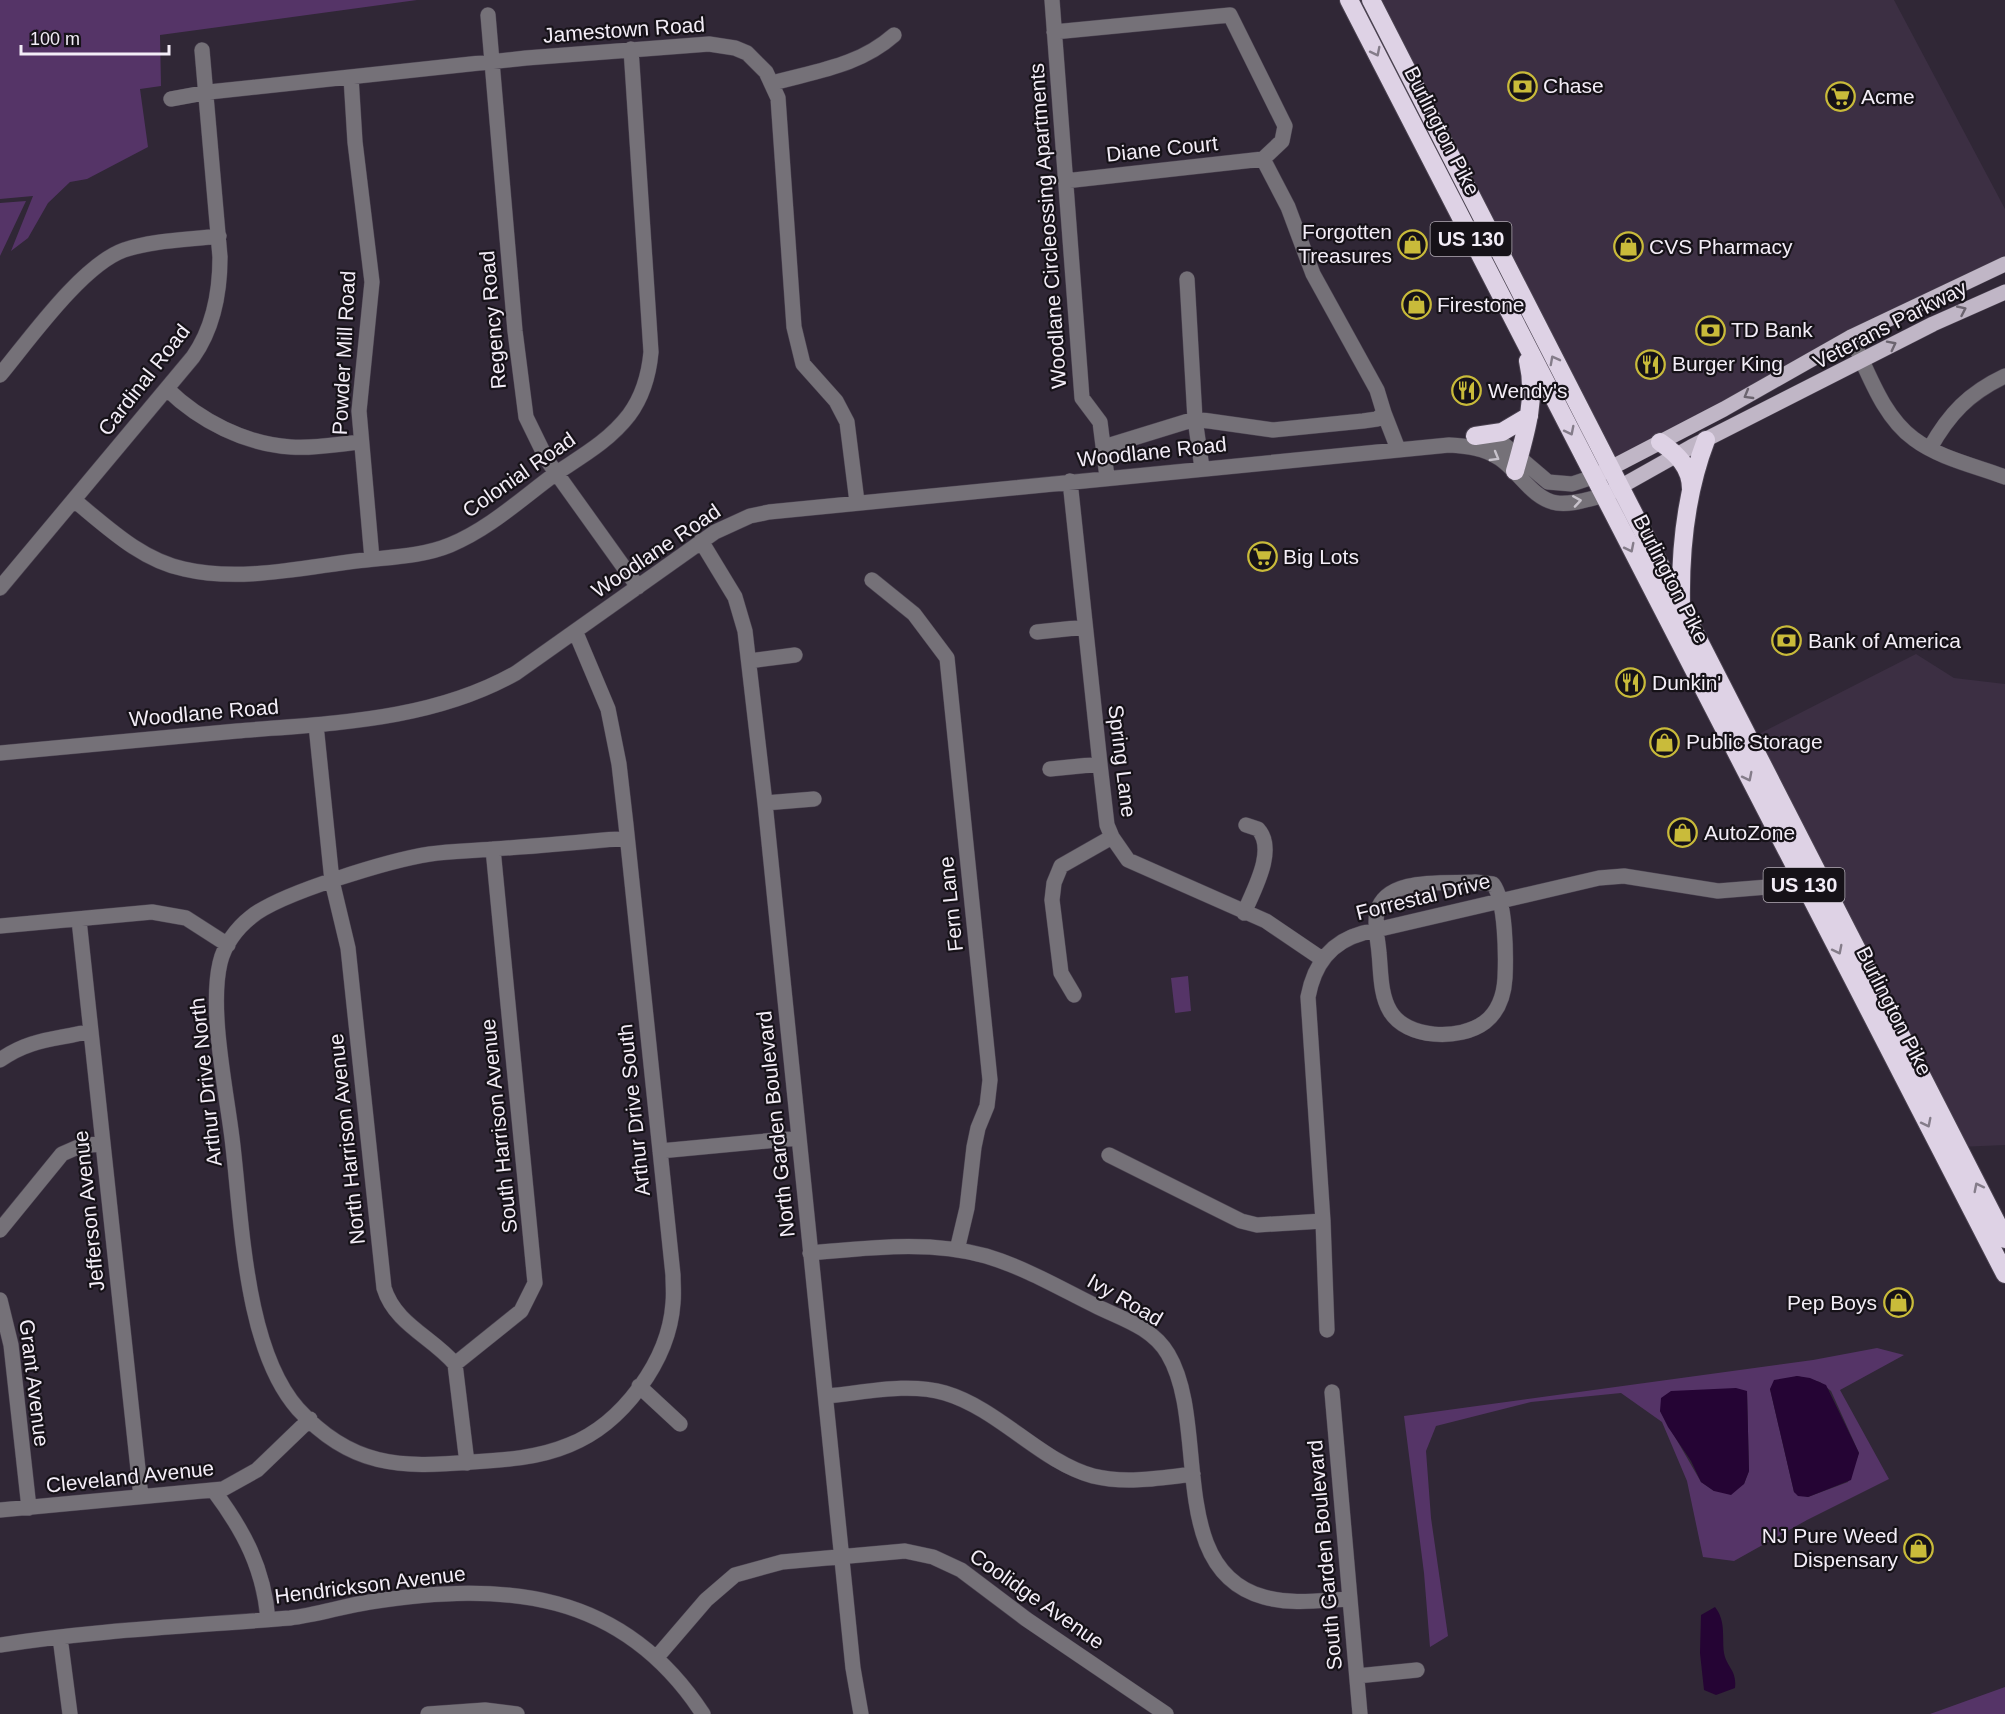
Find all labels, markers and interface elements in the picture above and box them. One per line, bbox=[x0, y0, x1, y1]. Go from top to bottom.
street label: Jamestown Road bbox=[542, 12, 706, 47]
scale bar bbox=[21, 18, 170, 56]
text: 100 m bbox=[30, 29, 80, 49]
one-way arrow bbox=[1369, 46, 1380, 56]
street label: Woodlane Circleossing Apartments bbox=[1025, 62, 1070, 390]
street label: Burlington Pike bbox=[1400, 63, 1485, 199]
bank icon: Chase bbox=[1506, 70, 1538, 102]
place label: Chase bbox=[1543, 74, 1604, 97]
supermarket icon: Acme bbox=[1824, 81, 1856, 113]
place label: Acme bbox=[1861, 85, 1915, 108]
street label: Diane Court bbox=[1105, 131, 1219, 166]
place label: Forgotten Treasures bbox=[1298, 220, 1392, 267]
road number: US 130 bbox=[1430, 222, 1512, 256]
shop icon: Forgotten Treasures bbox=[1397, 228, 1429, 260]
shop icon: CVS Pharmacy bbox=[1612, 231, 1644, 263]
place label: CVS Pharmacy bbox=[1649, 235, 1793, 258]
street label: Regency Road bbox=[475, 250, 510, 390]
street label: Powder Mill Road bbox=[328, 270, 359, 436]
street label: Veterans Parkway bbox=[1809, 276, 1971, 373]
shop icon: Firestone bbox=[1400, 289, 1432, 321]
place label: Firestone bbox=[1437, 293, 1525, 316]
one-way arrow bbox=[1956, 305, 1967, 317]
bank icon: TD Bank bbox=[1694, 314, 1726, 346]
place label: TD Bank bbox=[1731, 318, 1813, 341]
street label: Cardinal Road bbox=[93, 320, 194, 440]
one-way arrow bbox=[1885, 341, 1896, 353]
restaurant icon: Burger King bbox=[1635, 348, 1667, 380]
place label: Burger King bbox=[1672, 352, 1783, 375]
one-way arrow bbox=[1550, 356, 1561, 367]
restaurant icon: Wendy's bbox=[1451, 375, 1483, 407]
place label: Wendy's bbox=[1488, 379, 1568, 402]
one-way arrow bbox=[1744, 388, 1754, 399]
one-way arrow bbox=[1563, 425, 1574, 436]
street label: Colonial Road bbox=[458, 427, 579, 522]
street label: Woodlane Road bbox=[1076, 432, 1228, 471]
one-way arrow bbox=[1489, 450, 1499, 461]
one-way arrow bbox=[1572, 496, 1581, 508]
street label: Woodlane Road bbox=[587, 499, 724, 602]
street label: Burlington Pike bbox=[1629, 511, 1714, 647]
supermarket icon: Big Lots bbox=[1246, 541, 1278, 573]
one-way arrow bbox=[1623, 541, 1634, 552]
place label: Big Lots bbox=[1283, 545, 1359, 568]
bank icon: Bank of America bbox=[1771, 625, 1803, 657]
place label: Bank of America bbox=[1808, 629, 1961, 652]
restaurant icon: Dunkin' bbox=[1615, 667, 1647, 699]
place label: Dunkin' bbox=[1652, 671, 1721, 694]
street label: Woodlane Road bbox=[128, 694, 280, 731]
street label: Spring Lane bbox=[1104, 703, 1141, 819]
shop icon: Public Storage bbox=[1649, 726, 1681, 758]
place label: Public Storage bbox=[1686, 730, 1823, 753]
one-way arrow bbox=[1741, 771, 1752, 781]
shop icon: AutoZone bbox=[1667, 817, 1699, 849]
place label: AutoZone bbox=[1704, 821, 1795, 844]
street label: Fern Lane bbox=[934, 855, 967, 953]
road number: US 130 bbox=[1764, 868, 1844, 902]
street label: Forrestal Drive bbox=[1353, 869, 1492, 924]
street label: Burlington Pike bbox=[1852, 943, 1937, 1079]
one-way arrow bbox=[1831, 944, 1842, 955]
street label: Arthur Drive North bbox=[185, 997, 226, 1167]
street label: North Garden Boulevard bbox=[752, 1010, 799, 1238]
street label: South Harrison Avenue bbox=[476, 1018, 521, 1234]
street label: Arthur Drive South bbox=[613, 1023, 654, 1197]
street label: North Harrison Avenue bbox=[324, 1032, 369, 1246]
one-way arrow bbox=[1920, 1117, 1931, 1128]
street label: Jefferson Avenue bbox=[69, 1130, 108, 1293]
one-way arrow bbox=[1974, 1182, 1986, 1193]
street label: Ivy Road bbox=[1084, 1269, 1167, 1330]
shop icon: Pep Boys bbox=[1882, 1287, 1914, 1319]
place label: Pep Boys bbox=[1787, 1291, 1877, 1314]
street label: Grant Avenue bbox=[15, 1318, 54, 1448]
street label: South Garden Boulevard bbox=[1303, 1439, 1346, 1671]
street label: Cleveland Avenue bbox=[45, 1456, 215, 1497]
place label: NJ Pure Weed Dispensary bbox=[1762, 1524, 1898, 1571]
shop icon: NJ Pure Weed Dispensary bbox=[1903, 1532, 1935, 1564]
street label: Coolidge Avenue bbox=[966, 1544, 1109, 1653]
street label: Hendrickson Avenue bbox=[273, 1561, 467, 1608]

